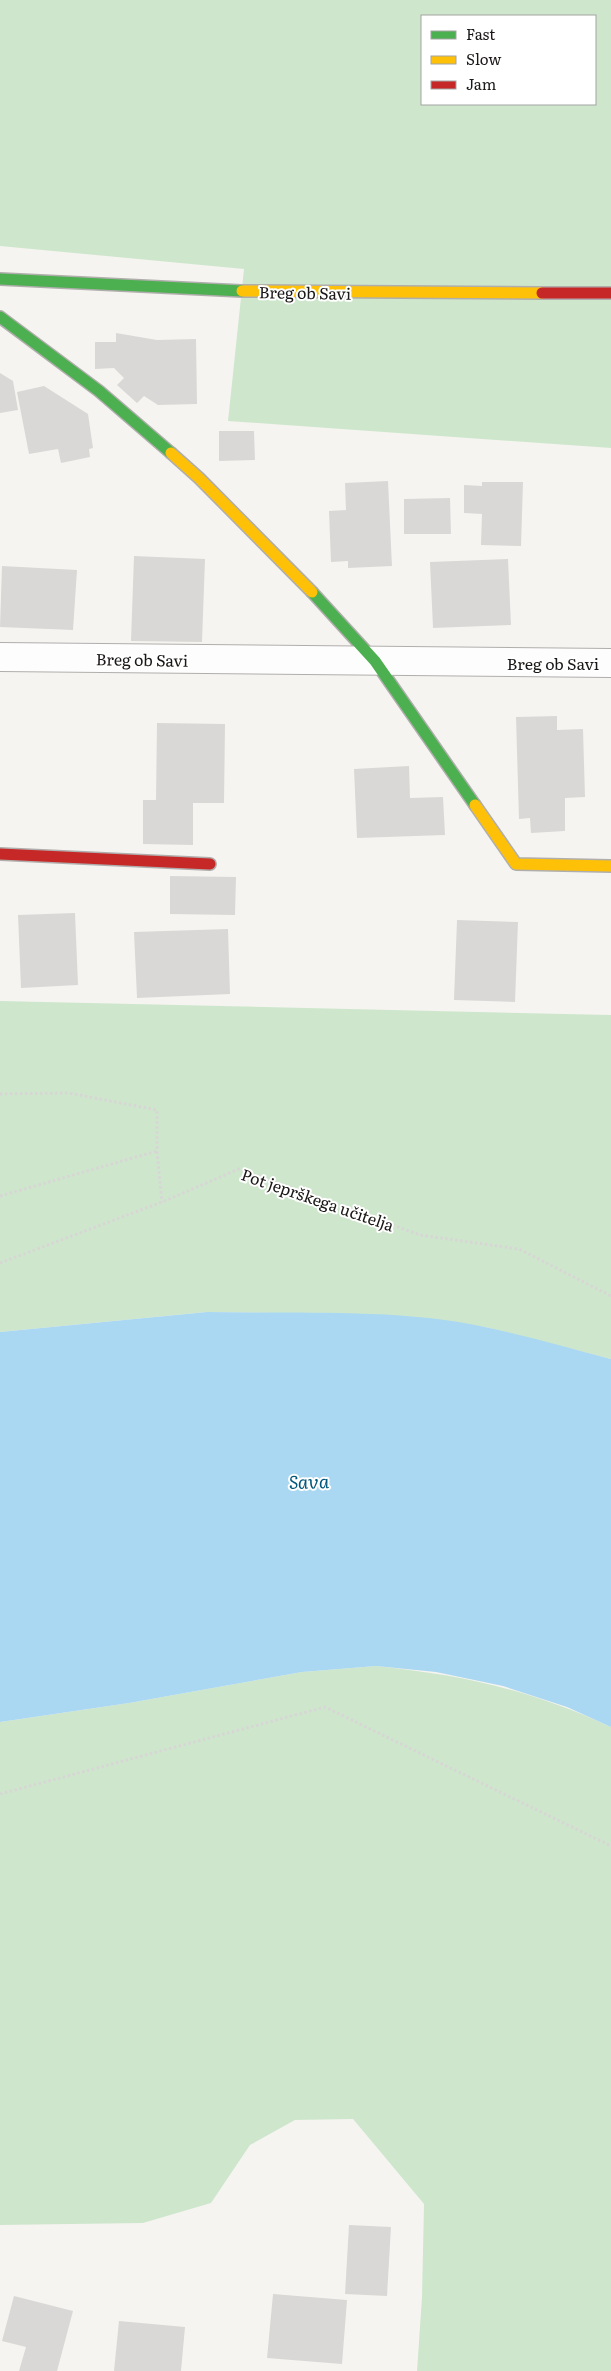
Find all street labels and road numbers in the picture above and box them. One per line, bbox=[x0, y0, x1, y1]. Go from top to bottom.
street label: Breg ob Savi bbox=[259, 279, 351, 305]
street label: Breg ob Savi bbox=[96, 646, 188, 672]
street label: Breg ob Savi bbox=[507, 651, 599, 675]
street label: Pot jeprškega učitelja bbox=[238, 1162, 398, 1237]

